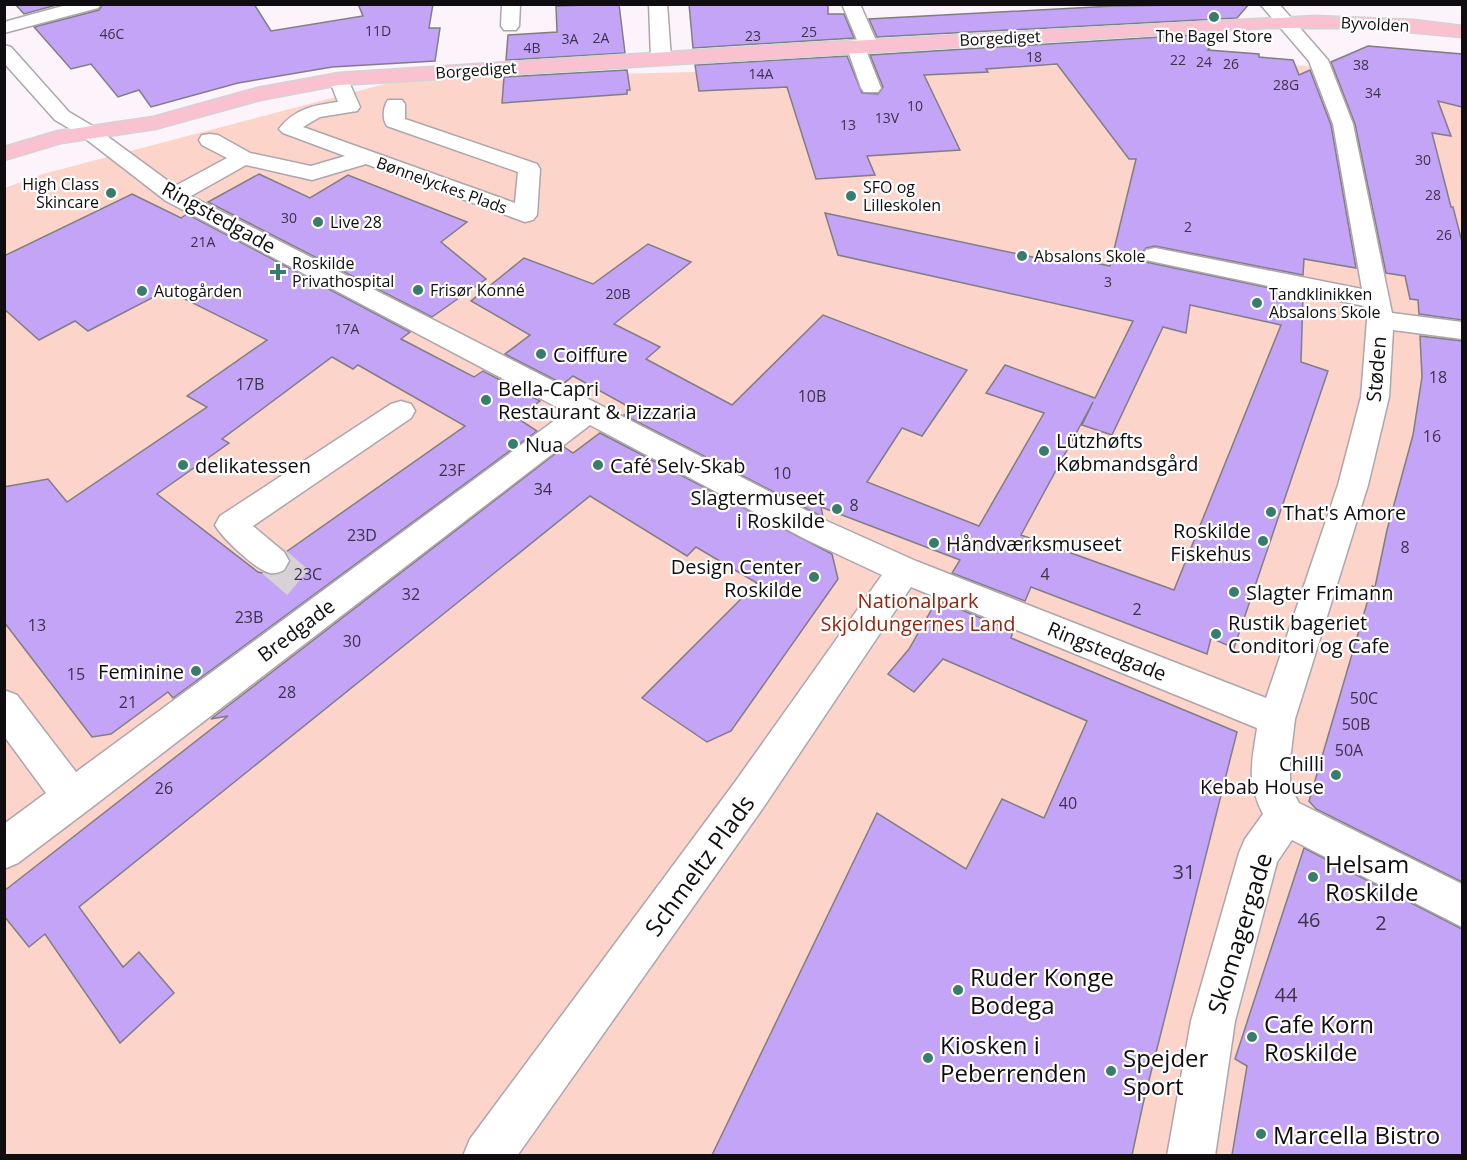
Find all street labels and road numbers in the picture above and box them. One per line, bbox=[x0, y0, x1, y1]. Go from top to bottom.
street label: Byvolden bbox=[1340, 11, 1410, 37]
street label: Borgediget bbox=[959, 25, 1042, 51]
street label: Borgediget bbox=[435, 56, 518, 84]
street label: Bønnelyckes Plads bbox=[374, 151, 510, 219]
street label: Ringstedgade bbox=[157, 175, 281, 259]
street label: Støden bbox=[1360, 335, 1392, 403]
street label: Bredgade bbox=[252, 592, 340, 668]
street label: Ringstedgade bbox=[1043, 615, 1171, 687]
street label: Schmeltz Plads bbox=[637, 788, 761, 942]
street label: Skomagergade bbox=[1199, 849, 1279, 1017]

